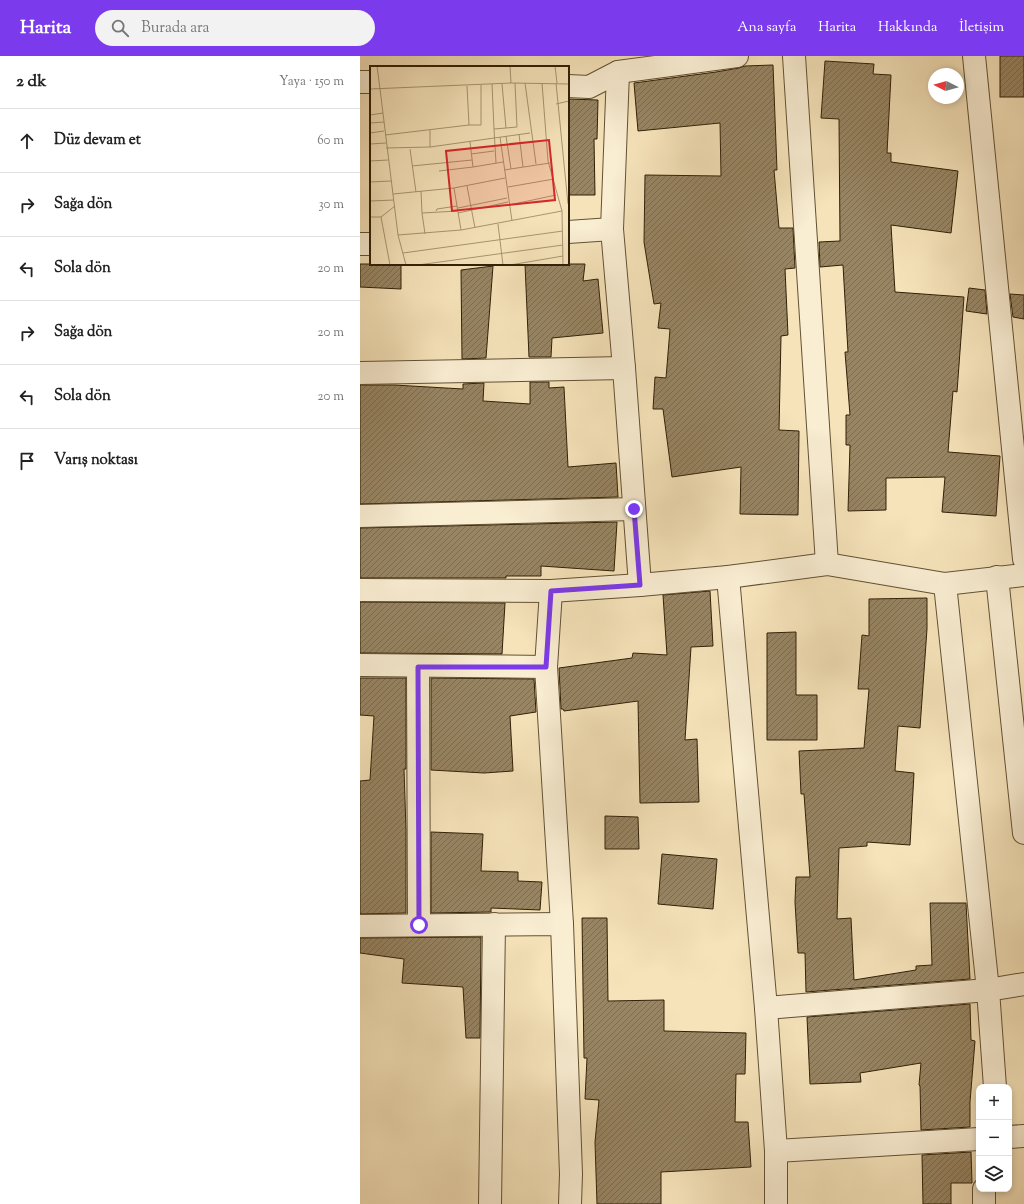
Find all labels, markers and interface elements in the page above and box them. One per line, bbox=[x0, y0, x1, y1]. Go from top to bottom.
search box bbox=[95, 10, 375, 46]
text: Harita bbox=[20, 15, 71, 42]
icon: search bbox=[109, 17, 131, 39]
text: Burada ara bbox=[141, 18, 209, 39]
text: Ana sayfa bbox=[737, 18, 796, 38]
text: Harita bbox=[818, 18, 856, 38]
text: Hakkında bbox=[878, 18, 937, 38]
text: İletişim bbox=[959, 18, 1004, 38]
inset map bbox=[370, 66, 569, 265]
north arrow bbox=[928, 68, 964, 104]
text: 2 dk bbox=[16, 70, 47, 94]
text: Yaya · 150 m bbox=[279, 73, 344, 91]
icon: ahead bbox=[16, 130, 38, 152]
text: Düz devam et bbox=[54, 130, 141, 151]
text: 60 m bbox=[317, 132, 344, 150]
icon: right bbox=[16, 194, 38, 216]
text: Sağa dön bbox=[54, 194, 112, 215]
text: 30 m bbox=[318, 196, 344, 214]
icon: left bbox=[16, 258, 38, 280]
text: Sola dön bbox=[54, 258, 111, 279]
text: 20 m bbox=[318, 260, 344, 278]
icon: right bbox=[16, 322, 38, 344]
text: Sağa dön bbox=[54, 322, 112, 343]
text: 20 m bbox=[318, 324, 344, 342]
icon: left bbox=[16, 386, 38, 408]
text: Sola dön bbox=[54, 386, 111, 407]
text: 20 m bbox=[318, 388, 344, 406]
icon: arrive bbox=[16, 450, 38, 472]
text: Varış noktası bbox=[54, 450, 138, 471]
route end bbox=[625, 500, 643, 518]
route start bbox=[410, 916, 428, 934]
map controls bbox=[976, 1084, 1012, 1192]
button: + bbox=[976, 1084, 1012, 1120]
button: − bbox=[976, 1120, 1012, 1156]
button: layers bbox=[976, 1156, 1012, 1192]

